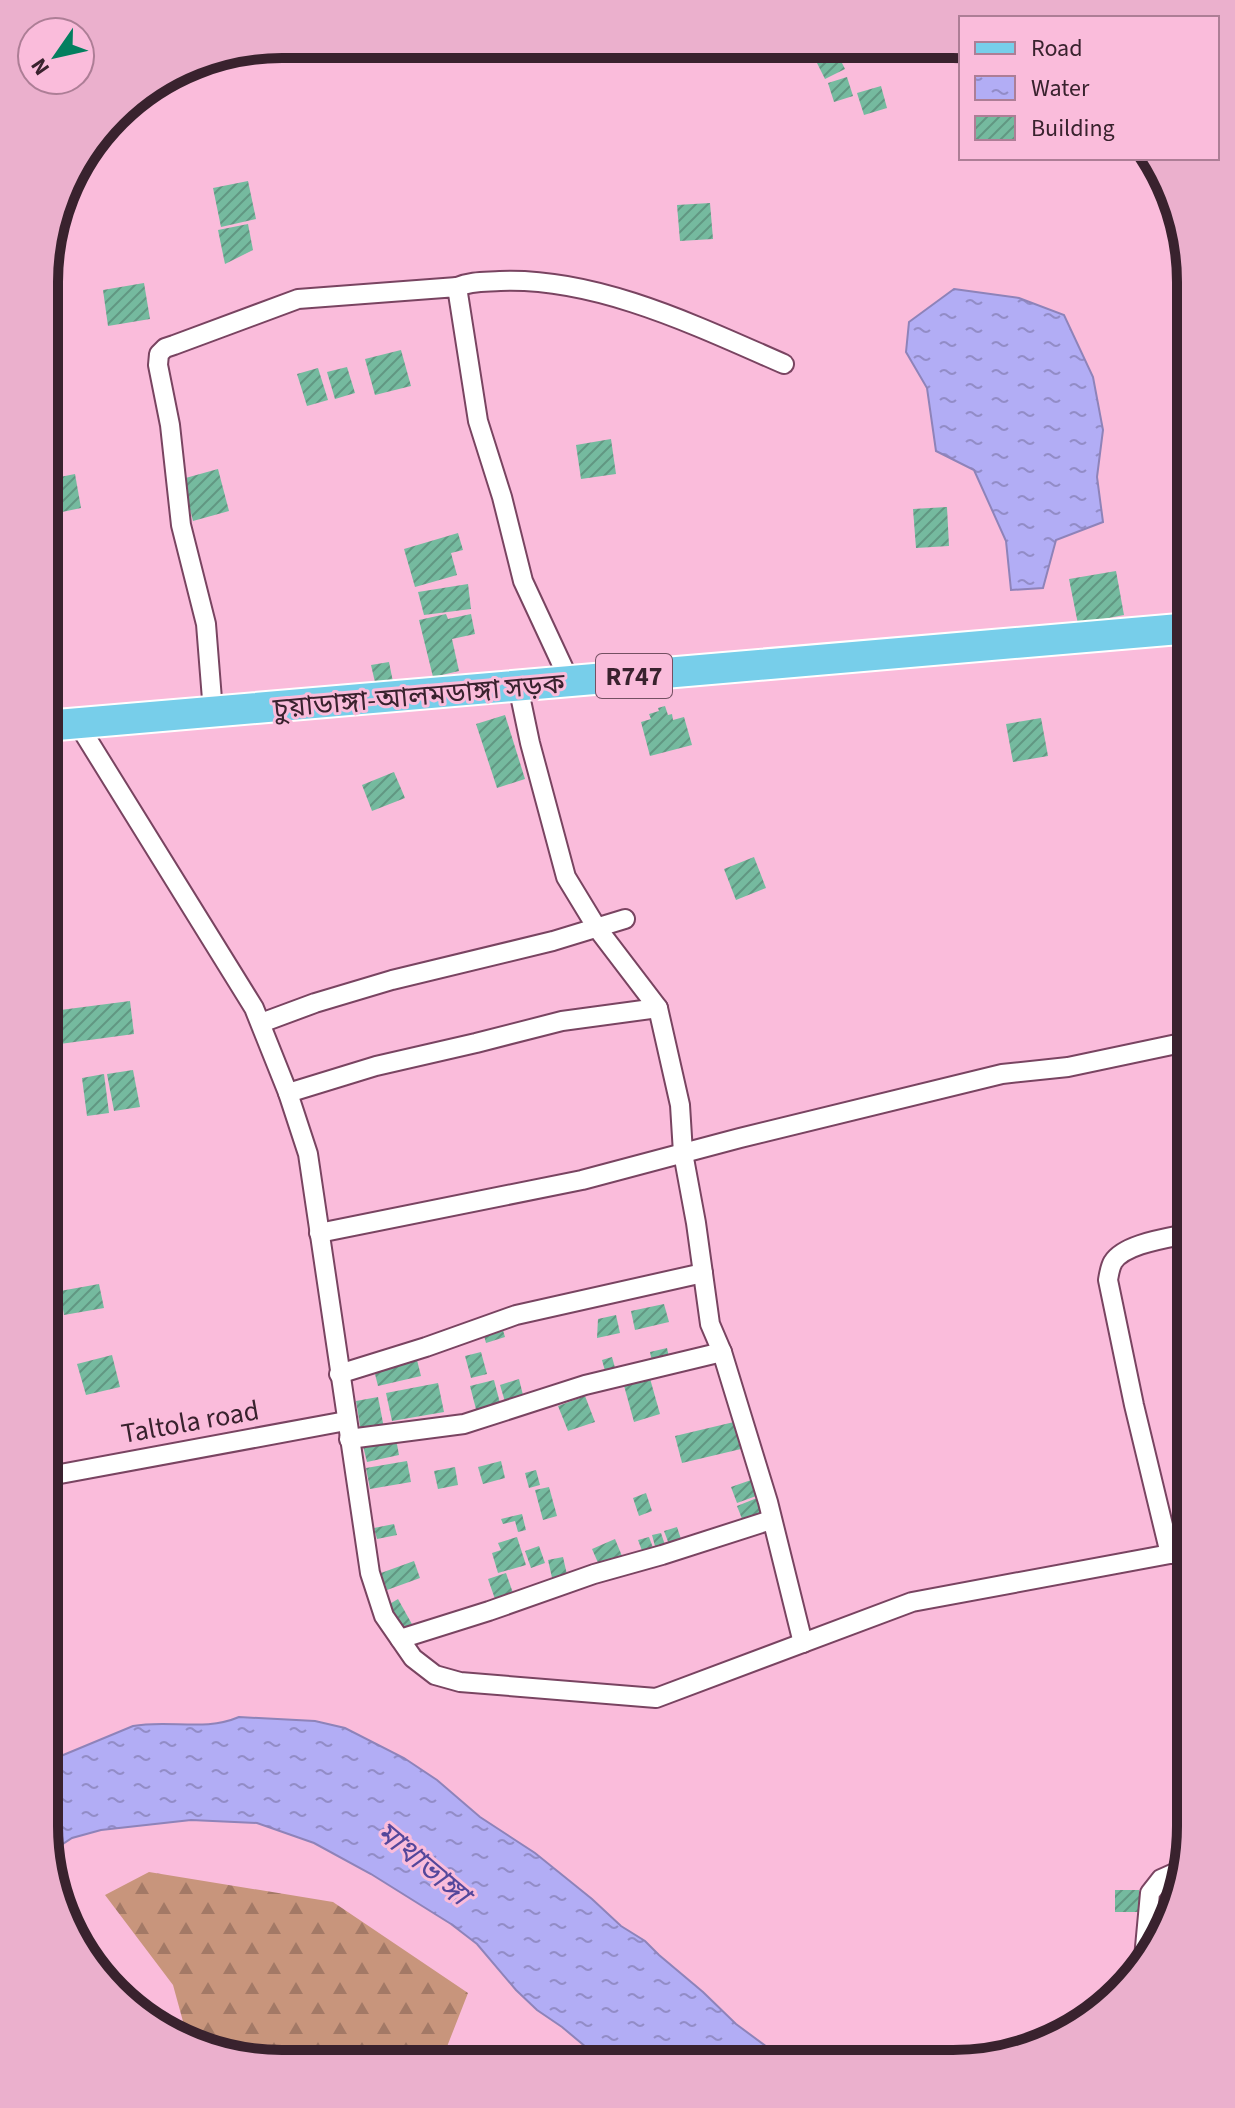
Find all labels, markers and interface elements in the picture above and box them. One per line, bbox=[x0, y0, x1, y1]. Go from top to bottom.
north arrow bbox=[16, 16, 96, 96]
legend bbox=[959, 16, 1219, 160]
text: Road bbox=[1031, 31, 1083, 66]
text: N bbox=[23, 52, 58, 82]
text: Water bbox=[1031, 71, 1090, 106]
text: Building bbox=[1031, 111, 1115, 146]
road number: R747 bbox=[596, 654, 672, 698]
street label: চুয়াডাঙ্গা-আলমডাঙ্গা সড়ক bbox=[271, 663, 567, 729]
street label: Taltola road bbox=[118, 1390, 262, 1454]
water label: মাথাভাঙ্গা bbox=[366, 1811, 483, 1919]

